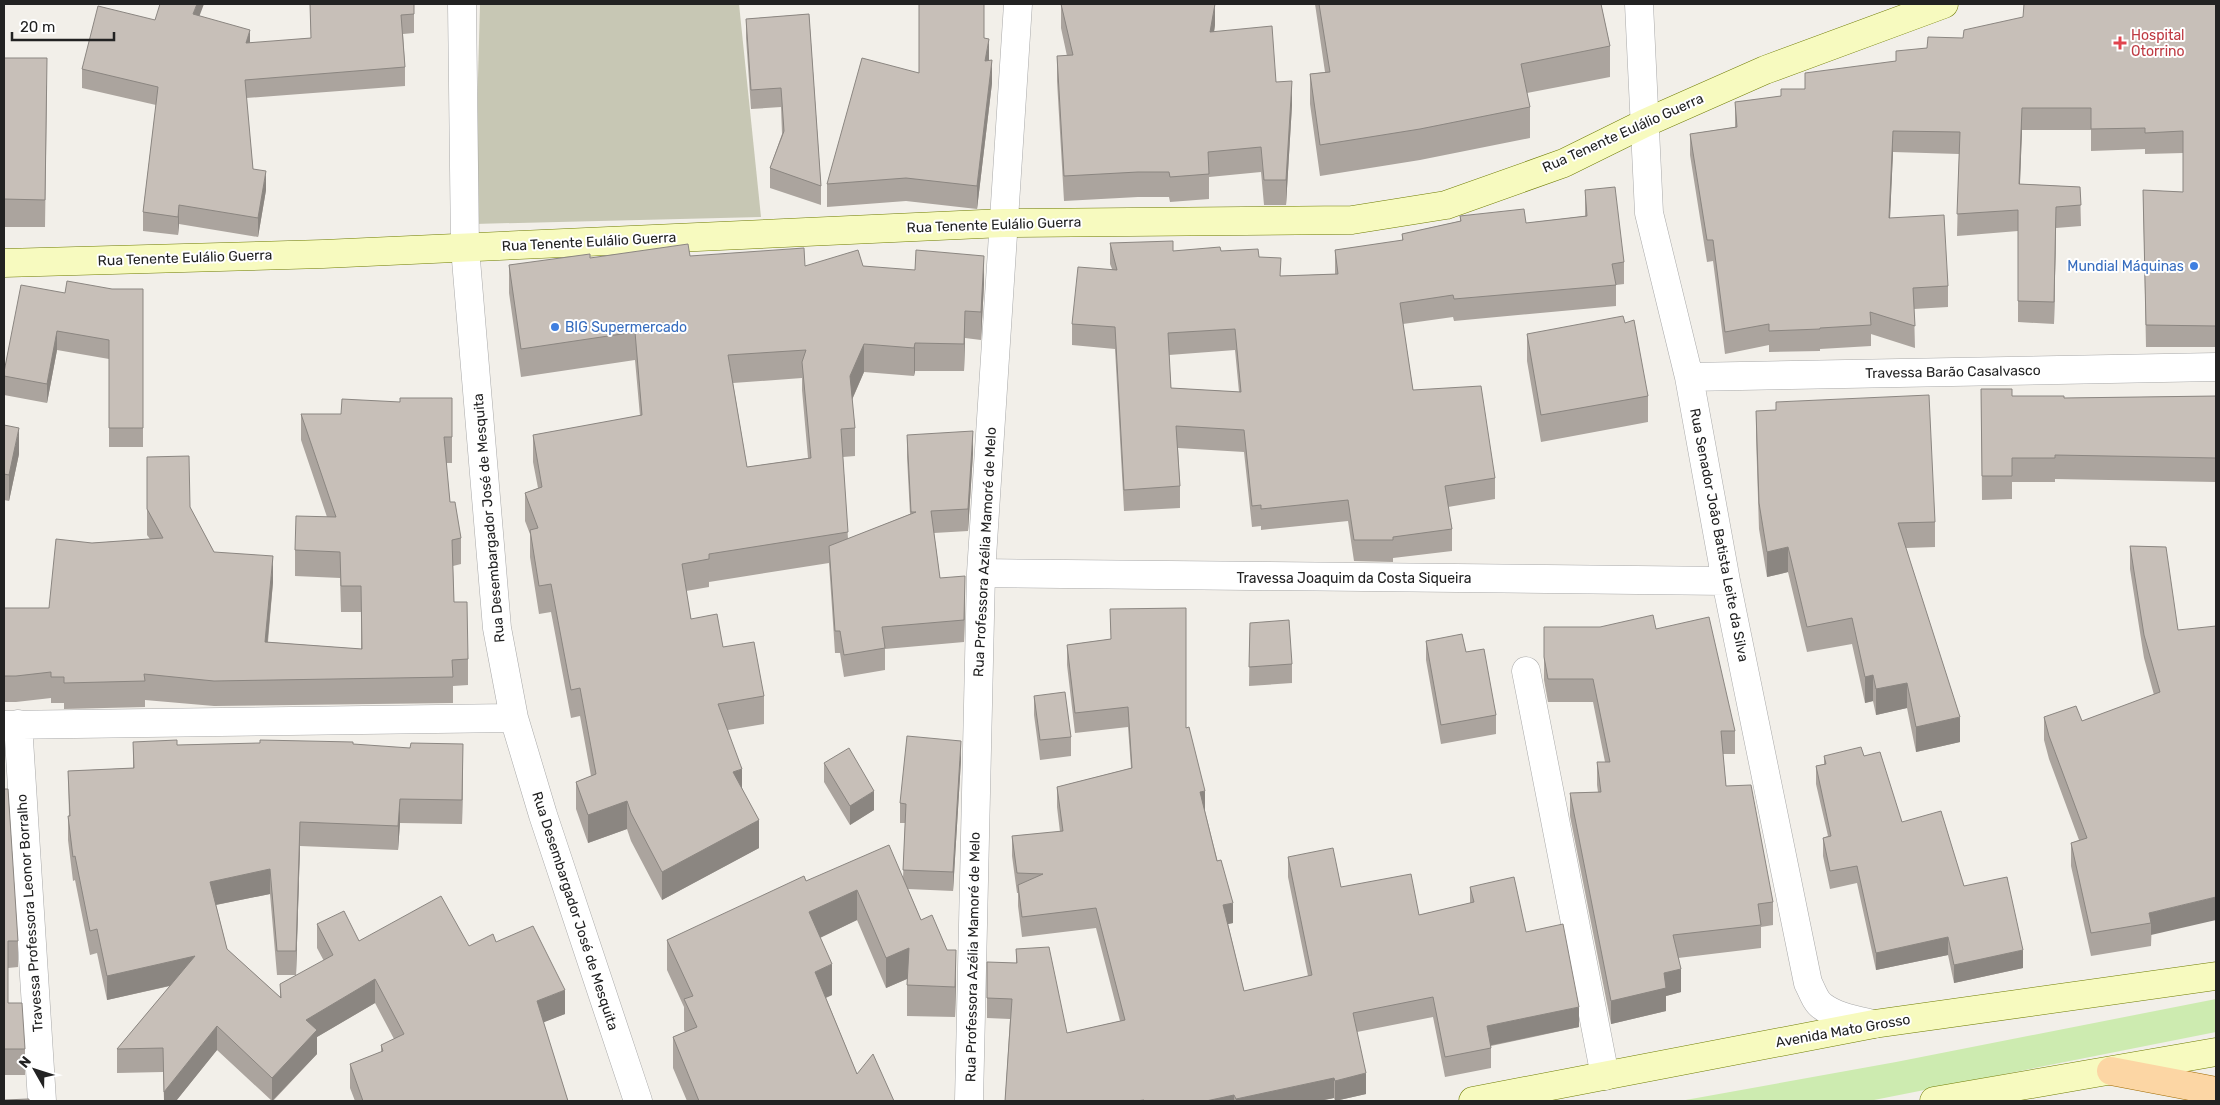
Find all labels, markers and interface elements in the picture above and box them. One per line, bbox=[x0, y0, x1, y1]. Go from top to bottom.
scale bar bbox=[12, 10, 115, 42]
text: 20 m bbox=[20, 18, 55, 36]
place label: Hospital Otorrino bbox=[2131, 27, 2185, 60]
marker: Hospital Otorrino bbox=[2113, 36, 2127, 50]
street label: Rua Tenente Eulálio Guerra bbox=[1540, 90, 1706, 176]
street label: Rua Tenente Eulálio Guerra bbox=[906, 213, 1082, 237]
street label: Rua Tenente Eulálio Guerra bbox=[501, 229, 677, 255]
street label: Rua Tenente Eulálio Guerra bbox=[97, 246, 273, 270]
place label: Mundial Máquinas bbox=[2067, 258, 2184, 275]
marker: Mundial Máquinas bbox=[2188, 260, 2200, 272]
place label: BIG Supermercado bbox=[565, 319, 687, 336]
marker: BIG Supermercado bbox=[549, 321, 561, 333]
street label: Travessa Barão Casalvasco bbox=[1865, 362, 2041, 382]
street label: Rua Desembargador José de Mesquita bbox=[470, 393, 508, 643]
street label: Rua Senador João Batista Leite da Silva bbox=[1686, 407, 1752, 663]
street label: Rua Professora Azélia Mamoré de Melo bbox=[970, 427, 1000, 677]
street label: Travessa Joaquim da Costa Siqueira bbox=[1237, 570, 1471, 587]
street label: Rua Desembargador José de Mesquita bbox=[528, 789, 622, 1033]
street label: Travessa Professora Leonor Borralho bbox=[13, 793, 47, 1033]
street label: Rua Professora Azélia Mamoré de Melo bbox=[962, 832, 984, 1082]
street label: Avenida Mato Grosso bbox=[1774, 1011, 1912, 1051]
north arrow bbox=[10, 1045, 60, 1095]
text: N bbox=[16, 1053, 35, 1071]

